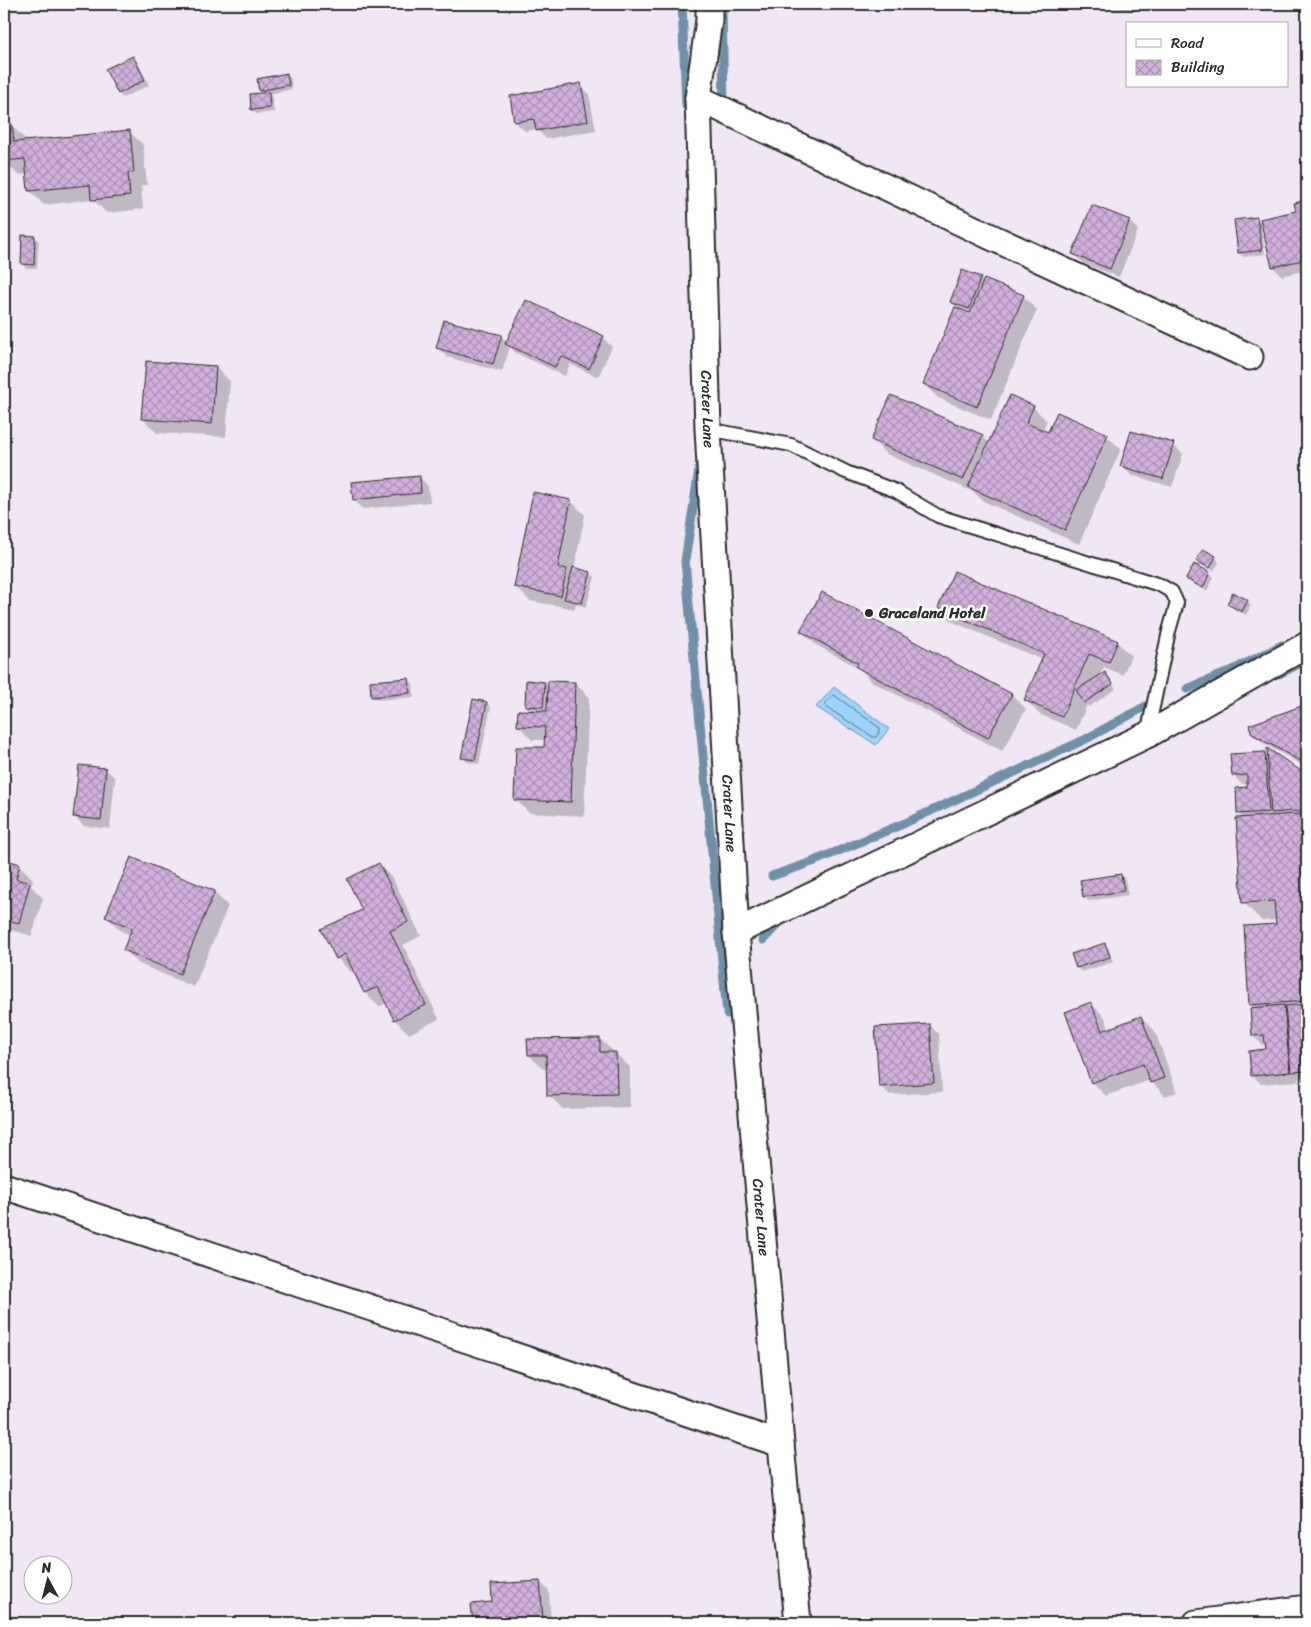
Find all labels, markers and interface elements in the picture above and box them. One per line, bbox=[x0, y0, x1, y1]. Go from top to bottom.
legend bbox=[1126, 22, 1288, 88]
text: Road bbox=[1171, 30, 1204, 56]
text: Building bbox=[1171, 54, 1225, 80]
street label: Crater Lane bbox=[693, 370, 722, 449]
place label: Graceland Hotel bbox=[878, 600, 986, 626]
marker: Graceland Hotel bbox=[863, 607, 875, 619]
street label: Crater Lane bbox=[714, 774, 745, 853]
street label: Crater Lane bbox=[745, 1177, 777, 1257]
north arrow bbox=[22, 1554, 72, 1604]
text: N bbox=[39, 1555, 53, 1581]

